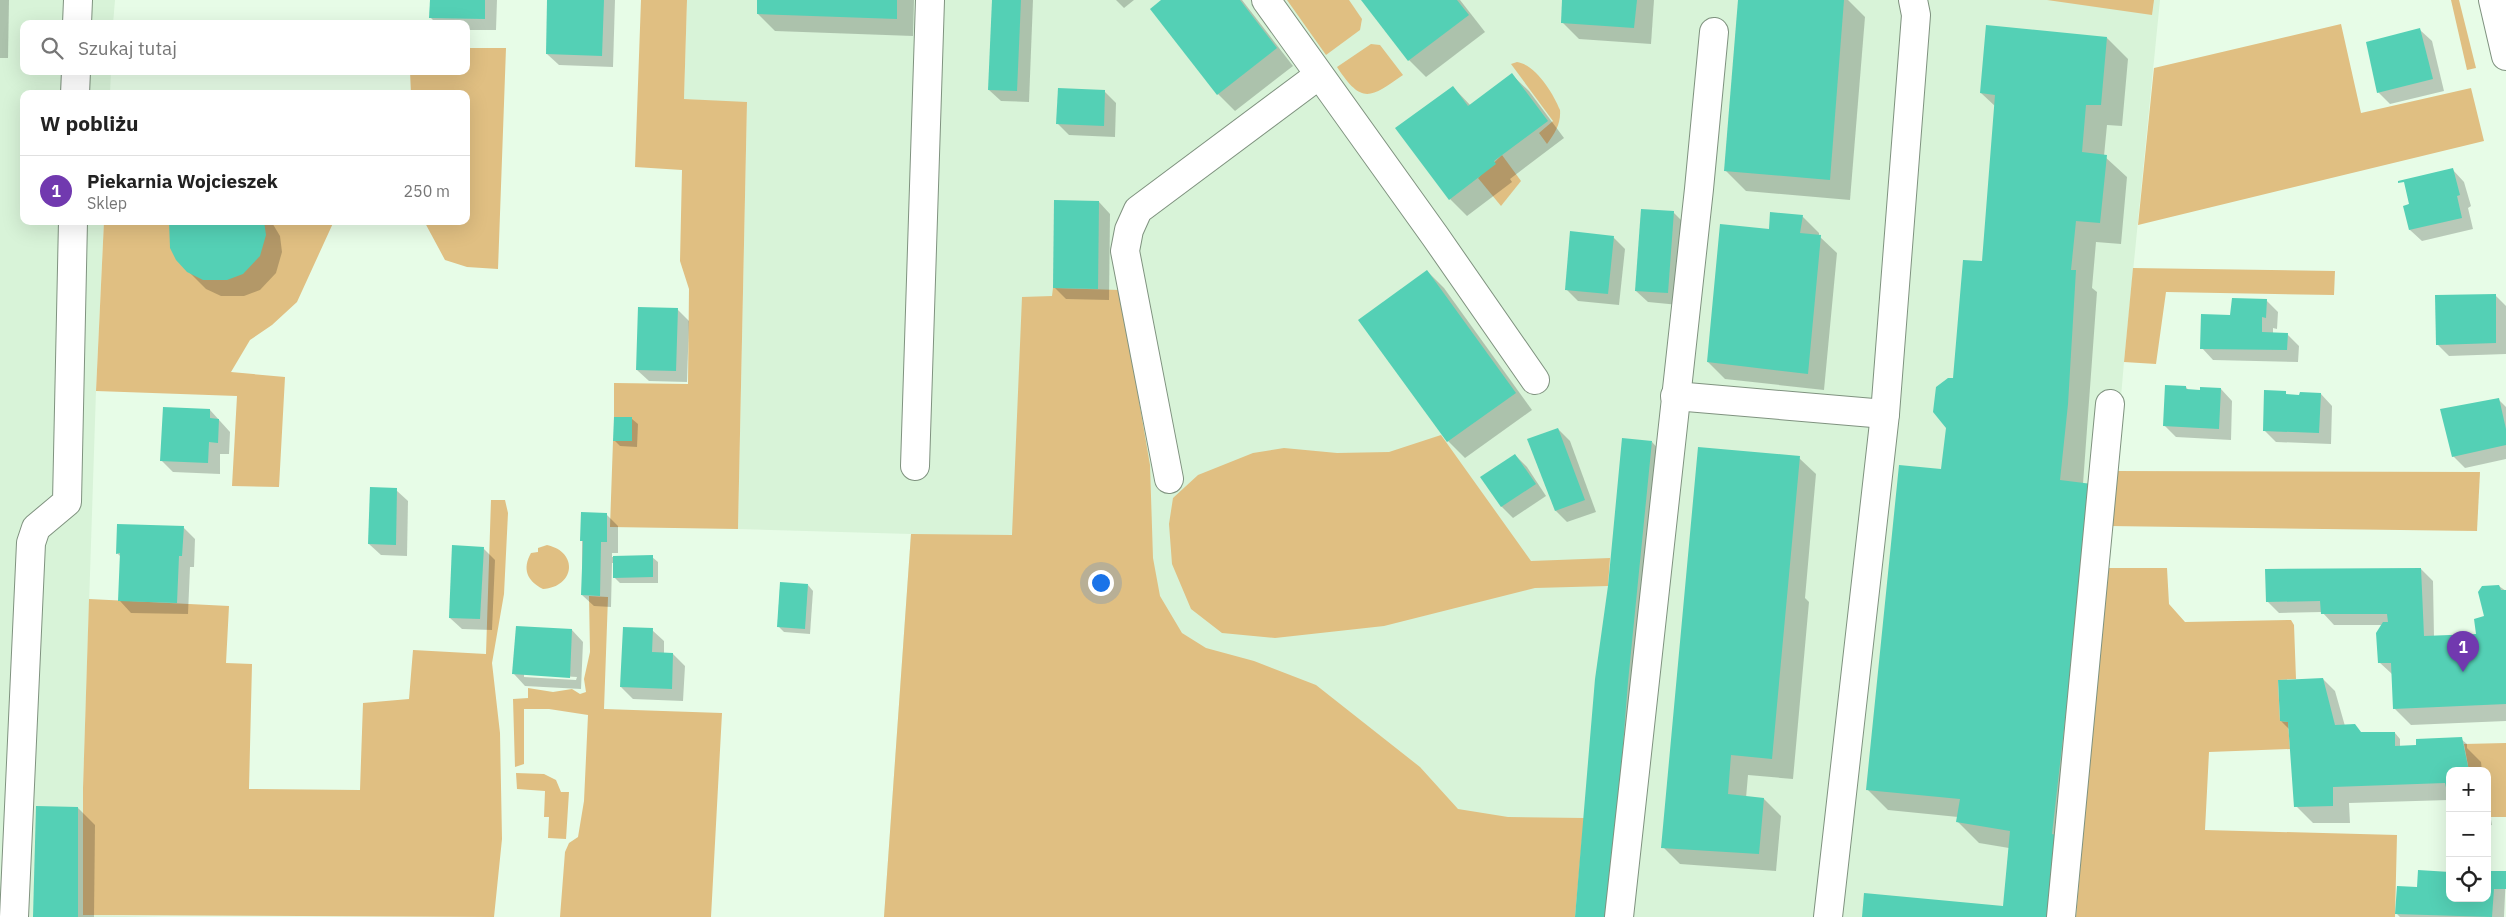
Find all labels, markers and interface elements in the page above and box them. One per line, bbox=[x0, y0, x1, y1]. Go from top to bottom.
search box bbox=[20, 20, 470, 75]
icon: search bbox=[38, 34, 66, 62]
text: Szukaj tutaj bbox=[78, 36, 177, 60]
text: W pobliżu bbox=[40, 109, 139, 137]
text: Piekarnia Wojcieszek bbox=[87, 169, 278, 193]
text: 1 bbox=[51, 181, 61, 201]
text: 250 m bbox=[403, 181, 450, 201]
text: Sklep bbox=[87, 193, 127, 213]
your location bbox=[1088, 570, 1114, 596]
pin: 1 bbox=[2447, 631, 2479, 672]
map controls bbox=[2446, 767, 2491, 902]
button: + bbox=[2446, 767, 2491, 812]
button: − bbox=[2446, 812, 2491, 857]
button: locate bbox=[2446, 857, 2491, 902]

